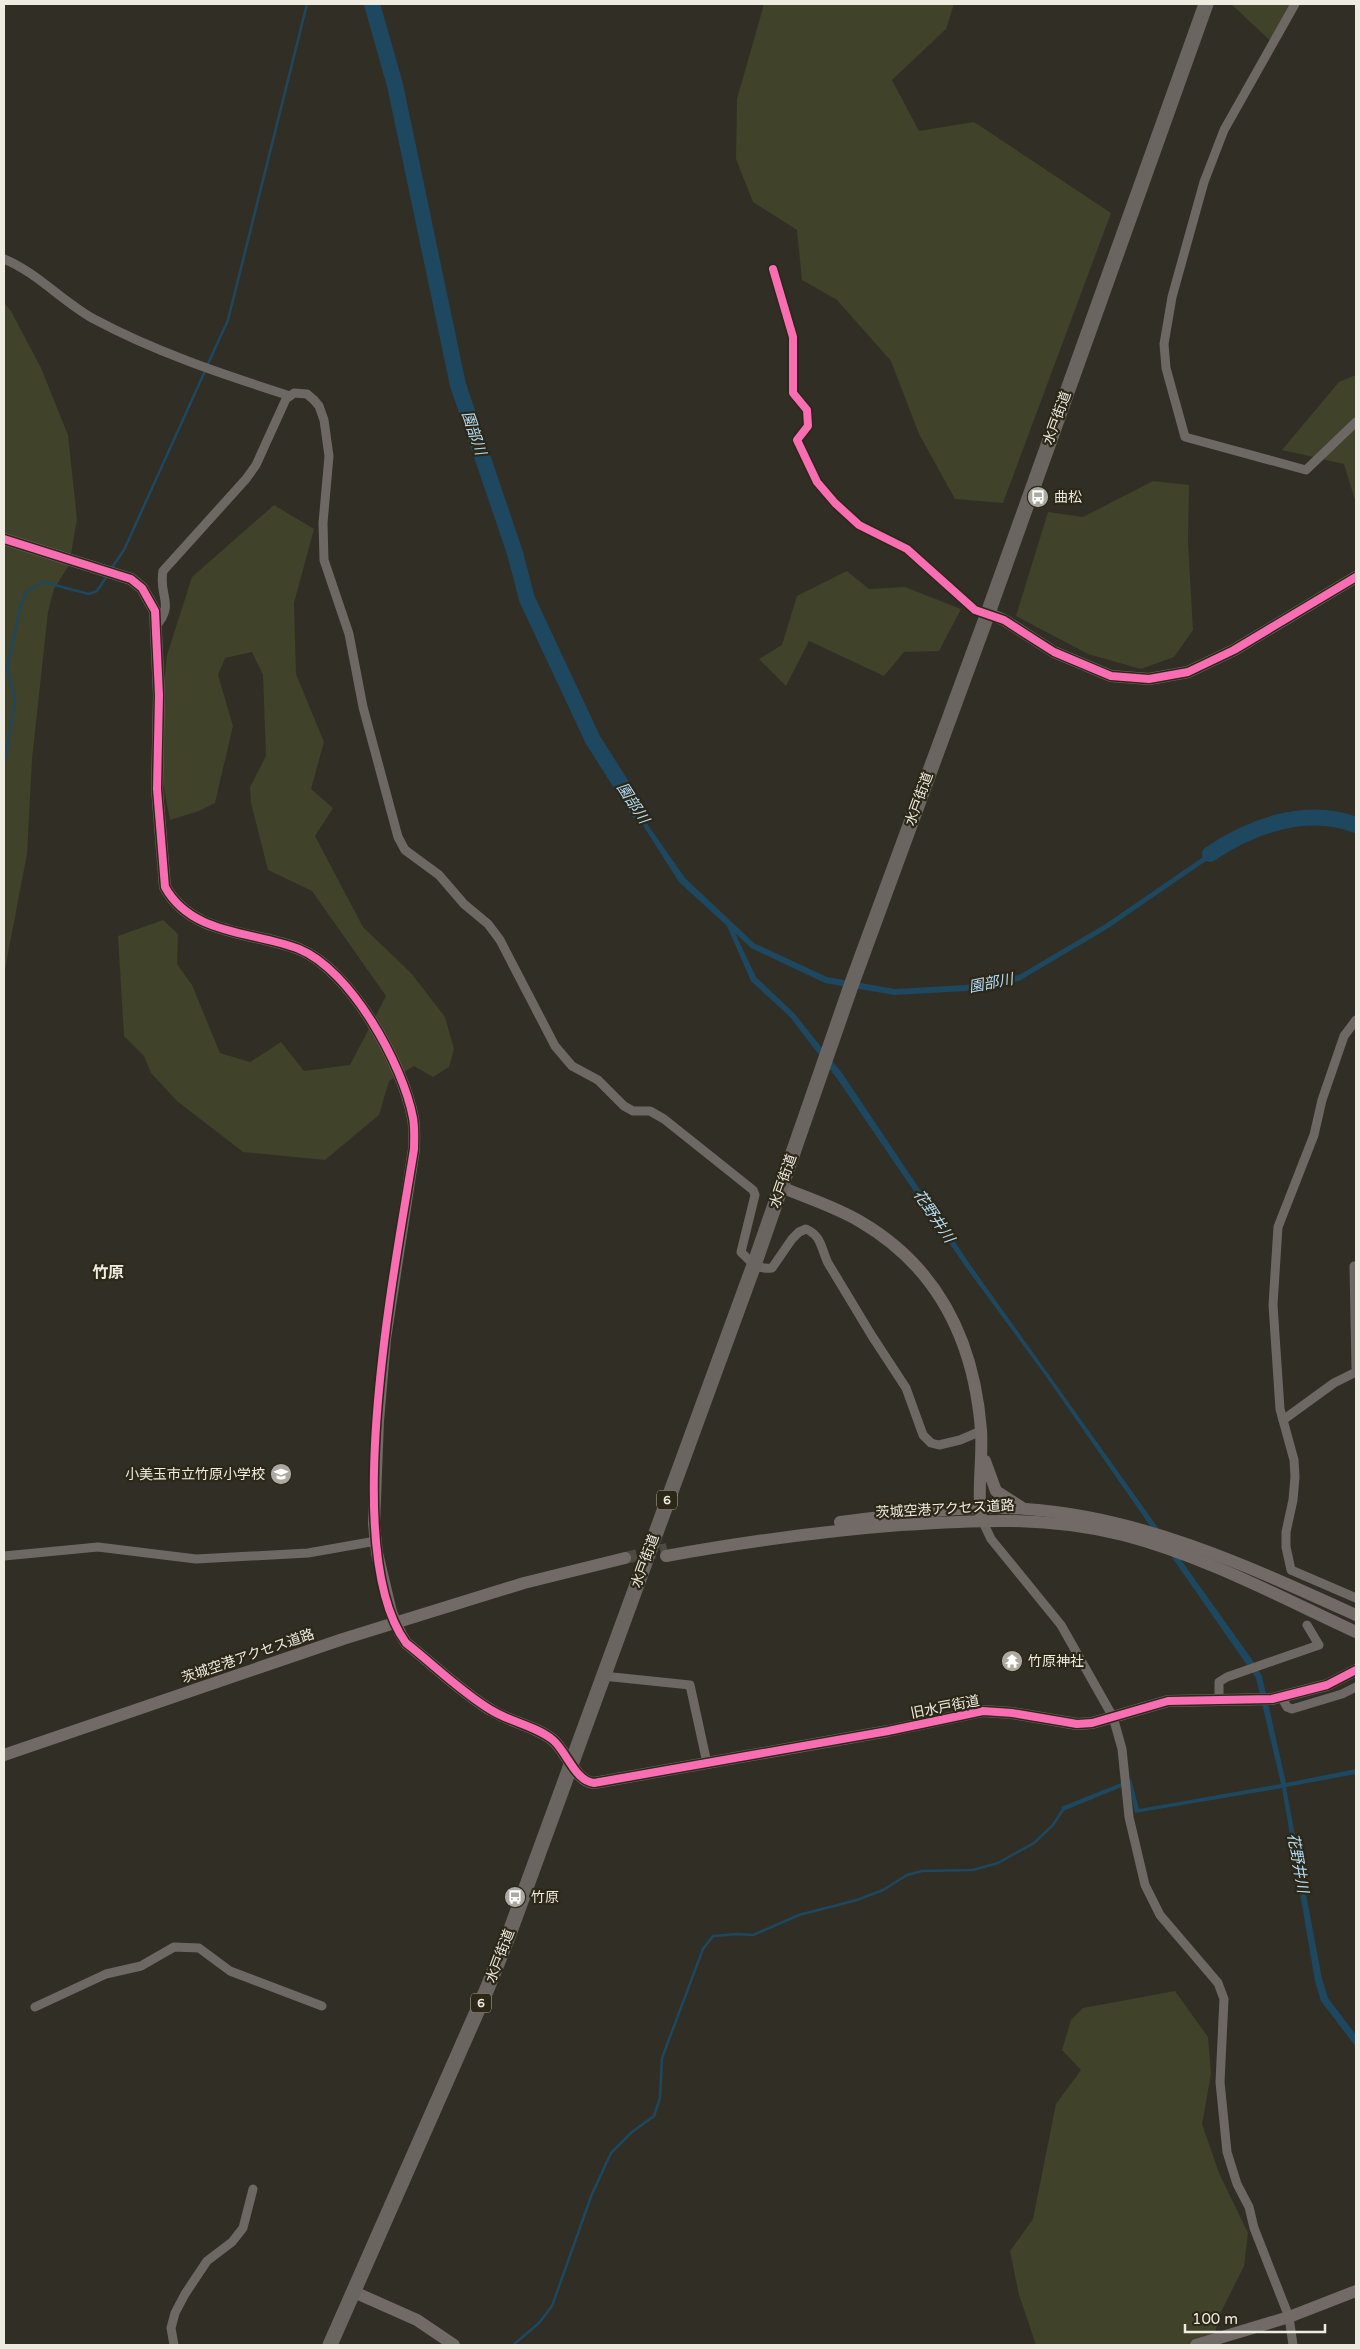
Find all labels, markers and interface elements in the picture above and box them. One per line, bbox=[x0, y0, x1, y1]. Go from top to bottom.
street label: 水戸街道 bbox=[1039, 389, 1075, 447]
water label: 園部川 bbox=[458, 409, 490, 459]
bus stop icon: 曲松 bbox=[1026, 485, 1050, 509]
place label: 曲松 bbox=[1054, 489, 1082, 506]
street label: 水戸街道 bbox=[901, 770, 937, 828]
water label: 園部川 bbox=[613, 779, 654, 828]
water label: 園部川 bbox=[967, 969, 1017, 996]
street label: 水戸街道 bbox=[766, 1152, 800, 1210]
water label: 花野井川 bbox=[910, 1186, 959, 1248]
district label: 竹原 bbox=[92, 1263, 124, 1283]
school or university icon: 小美玉市立竹原小学校 bbox=[269, 1462, 293, 1486]
place label: 小美玉市立竹原小学校 bbox=[125, 1466, 265, 1483]
road number: 6 bbox=[657, 1490, 677, 1510]
street label: 茨城空港アクセス道路 bbox=[875, 1497, 1015, 1521]
street label: 水戸街道 bbox=[627, 1532, 663, 1590]
street label: 茨城空港アクセス道路 bbox=[179, 1625, 317, 1687]
temple icon: 竹原神社 bbox=[1000, 1649, 1024, 1673]
place label: 竹原神社 bbox=[1028, 1653, 1084, 1670]
street label: 旧水戸街道 bbox=[909, 1692, 981, 1722]
water label: 花野井川 bbox=[1284, 1832, 1312, 1896]
bus stop icon: 竹原 bbox=[503, 1885, 527, 1909]
place label: 竹原 bbox=[531, 1889, 559, 1906]
street label: 水戸街道 bbox=[482, 1927, 518, 1985]
road number: 6 bbox=[471, 1994, 491, 2012]
scale bar bbox=[1185, 2302, 1325, 2334]
text: 100 m bbox=[1192, 2310, 1238, 2328]

